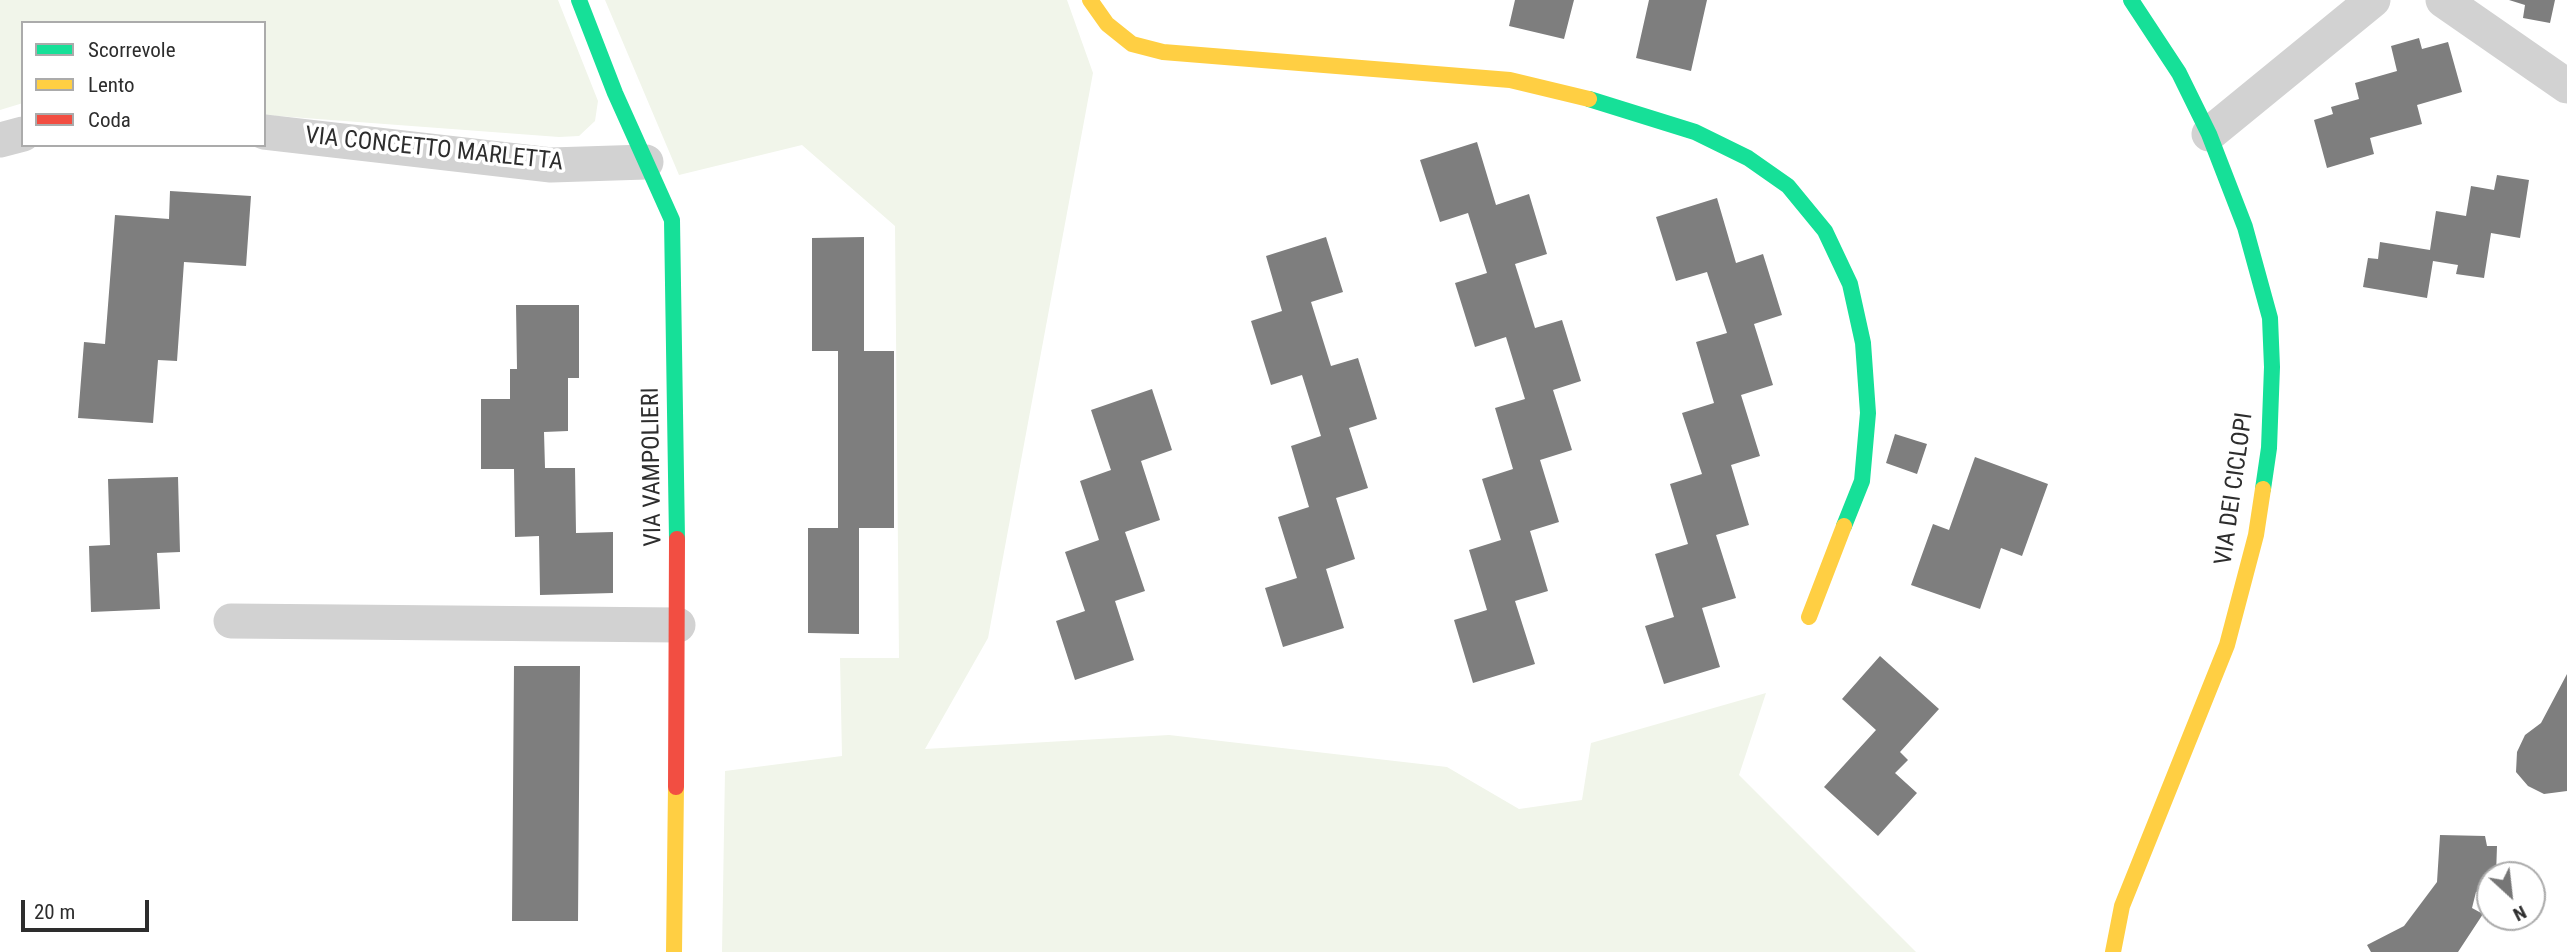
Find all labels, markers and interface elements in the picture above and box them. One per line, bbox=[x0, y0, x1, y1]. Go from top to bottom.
legend bbox=[21, 21, 266, 147]
text: Scorrevole bbox=[88, 38, 175, 62]
text: Lento bbox=[88, 73, 135, 97]
text: Coda bbox=[88, 108, 131, 132]
street label: VIA CONCETTO MARLETTA bbox=[304, 122, 564, 178]
street label: VIA VAMPOLIERI bbox=[637, 387, 669, 547]
street label: VIA DEI CICLOPI bbox=[2210, 411, 2260, 567]
north arrow bbox=[2476, 861, 2546, 931]
scale bar bbox=[24, 886, 152, 930]
text: 20 m bbox=[34, 900, 75, 924]
text: N bbox=[2509, 900, 2530, 926]

